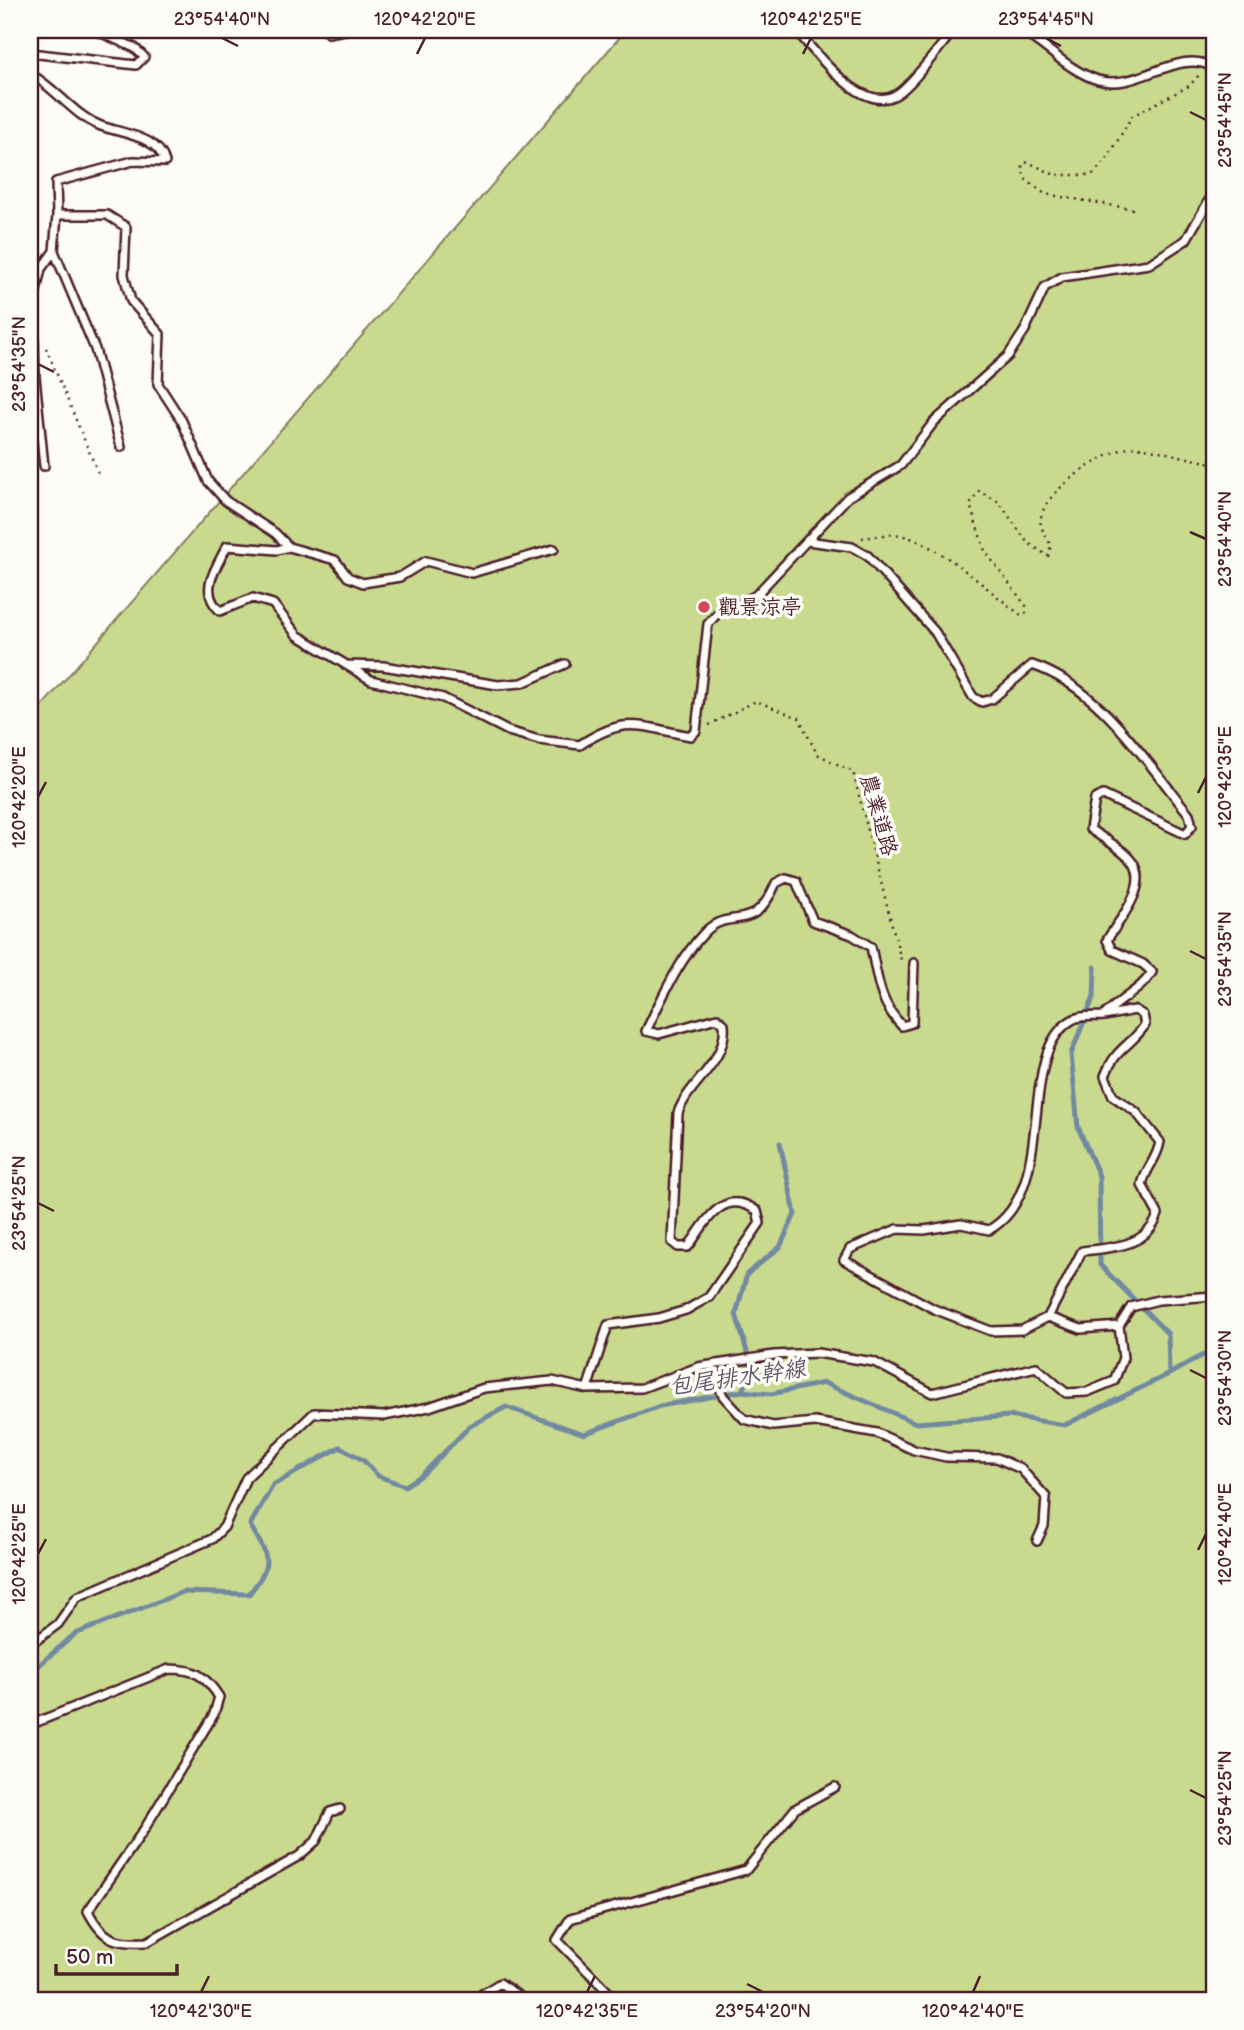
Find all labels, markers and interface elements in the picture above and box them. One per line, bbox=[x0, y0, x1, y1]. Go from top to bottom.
text: 23°54'40"N bbox=[174, 9, 270, 30]
text: 120°42'20"E bbox=[374, 9, 476, 30]
text: 120°42'25"E bbox=[760, 9, 862, 30]
text: 23°54'45"N bbox=[998, 9, 1094, 30]
text: 23°54'45"N bbox=[1215, 72, 1236, 168]
text: 23°54'35"N bbox=[9, 316, 30, 412]
text: 23°54'40"N bbox=[1215, 491, 1236, 587]
place label: 觀景涼亭 bbox=[718, 595, 802, 620]
marker: 觀景涼亭 bbox=[696, 599, 712, 615]
text: 120°42'35"E bbox=[1215, 726, 1236, 828]
text: 120°42'20"E bbox=[9, 746, 30, 848]
street label: 農業道路 bbox=[855, 771, 902, 859]
text: 23°54'35"N bbox=[1215, 911, 1236, 1007]
text: 23°54'25"N bbox=[9, 1155, 30, 1251]
text: 23°54'30"N bbox=[1215, 1330, 1236, 1426]
water label: 包尾排水幹線 bbox=[667, 1354, 808, 1401]
text: 120°42'40"E bbox=[1215, 1483, 1236, 1585]
text: 120°42'25"E bbox=[9, 1503, 30, 1605]
text: 23°54'25"N bbox=[1215, 1750, 1236, 1846]
scale bar bbox=[56, 1932, 177, 1976]
text: 50 m bbox=[66, 1945, 113, 1970]
text: 120°42'30"E bbox=[150, 2001, 252, 2022]
text: 120°42'35"E bbox=[536, 2001, 638, 2022]
text: 23°54'20"N bbox=[715, 2001, 811, 2022]
text: 120°42'40"E bbox=[922, 2001, 1024, 2022]

